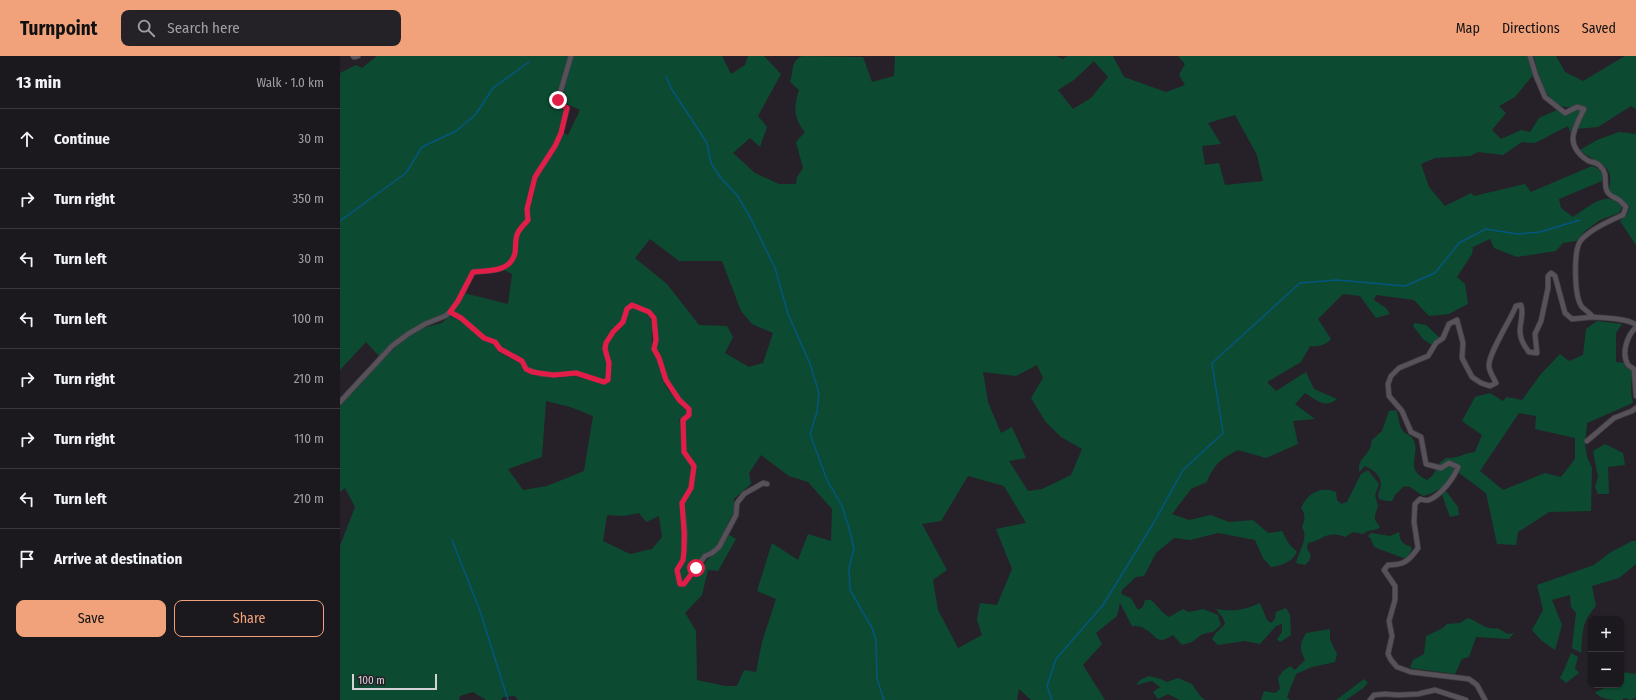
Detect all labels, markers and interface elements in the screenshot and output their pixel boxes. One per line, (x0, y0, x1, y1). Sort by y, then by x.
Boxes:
search box (121, 10, 401, 46)
text: Turnpoint (20, 17, 97, 40)
icon: search (135, 17, 157, 39)
text: Search here (167, 19, 240, 37)
text: Map (1456, 20, 1480, 37)
text: Directions (1502, 20, 1560, 37)
text: Saved (1582, 20, 1616, 37)
text: 13 min (16, 72, 61, 93)
text: Walk · 1.0 km (257, 75, 324, 90)
route end (549, 91, 567, 109)
icon: ahead (16, 128, 38, 150)
text: Continue (54, 130, 110, 148)
text: 30 m (298, 131, 324, 146)
icon: right (16, 188, 38, 210)
text: Turn right (54, 190, 115, 208)
text: 350 m (292, 191, 324, 206)
icon: left (16, 248, 38, 270)
text: Turn left (54, 250, 107, 268)
text: 30 m (298, 251, 324, 266)
icon: left (16, 308, 38, 330)
text: Turn left (54, 310, 107, 328)
text: 100 m (292, 311, 324, 326)
icon: right (16, 368, 38, 390)
text: Turn right (54, 370, 115, 388)
text: 210 m (294, 371, 324, 386)
icon: right (16, 428, 38, 450)
text: Turn right (54, 430, 115, 448)
text: 110 m (294, 431, 324, 446)
icon: left (16, 488, 38, 510)
text: Turn left (54, 490, 107, 508)
text: 210 m (294, 491, 324, 506)
icon: arrive (16, 548, 38, 570)
text: Arrive at destination (54, 550, 182, 568)
route start (687, 559, 705, 577)
button: Save (16, 600, 166, 637)
button: Share (174, 600, 324, 637)
map controls (1588, 616, 1624, 688)
button: + (1588, 616, 1624, 652)
button: − (1588, 652, 1624, 688)
scale bar (352, 672, 437, 691)
text: 100 m (358, 674, 385, 687)

